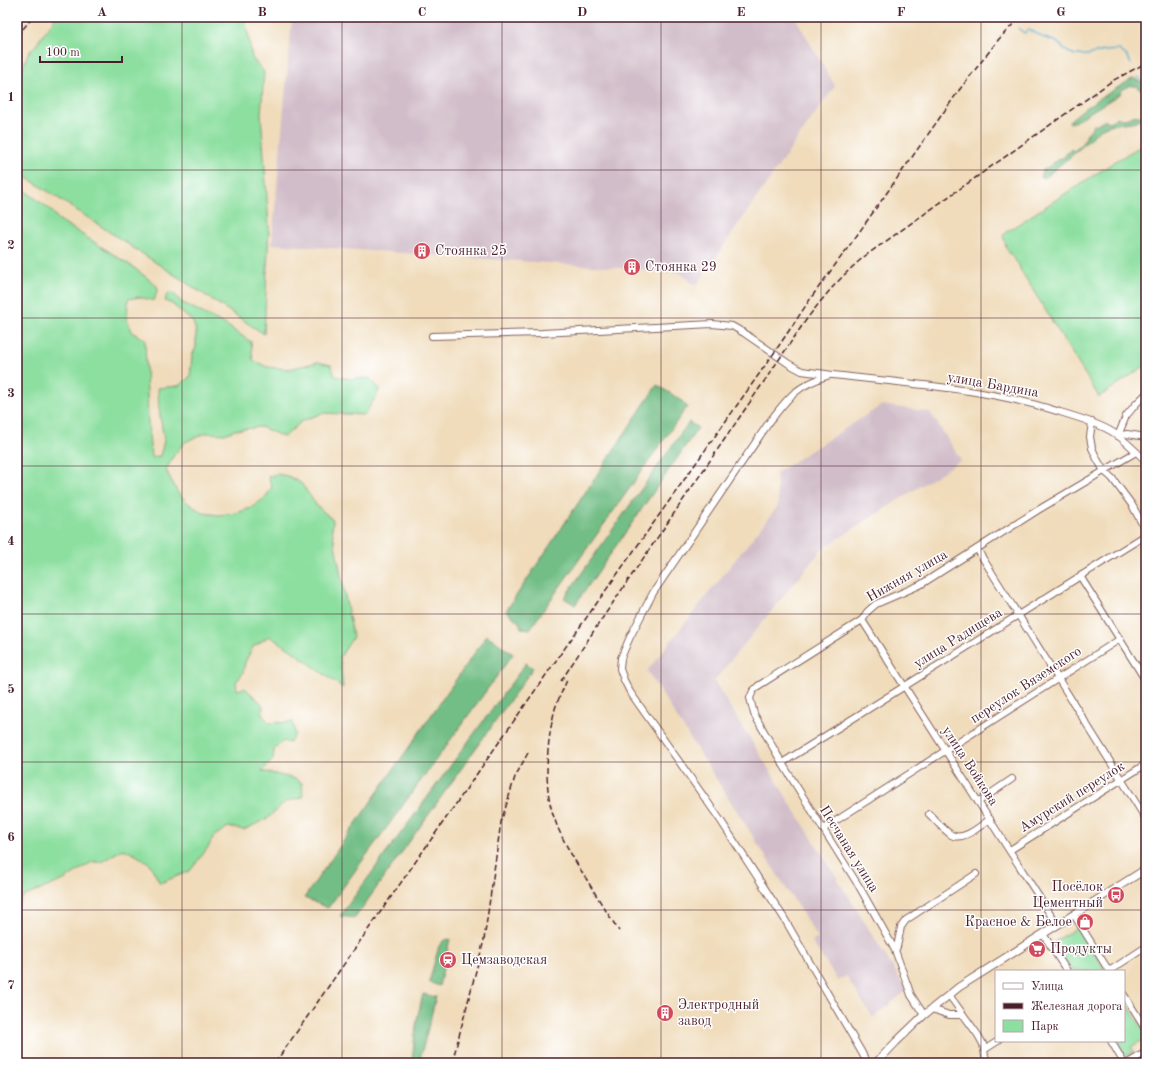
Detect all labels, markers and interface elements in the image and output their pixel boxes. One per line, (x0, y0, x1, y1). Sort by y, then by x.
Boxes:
text: A (97, 6, 107, 19)
text: B (257, 6, 267, 19)
text: C (418, 6, 426, 19)
text: D (577, 6, 587, 19)
text: E (737, 6, 746, 19)
text: F (897, 6, 906, 19)
text: G (1056, 6, 1066, 19)
scale bar (40, 38, 122, 64)
text: 100 m (46, 47, 80, 59)
text: 1 (7, 91, 15, 104)
text: 2 (7, 239, 15, 252)
building icon: Стоянка 25 (412, 241, 432, 261)
place label: Стоянка 25 (435, 244, 507, 258)
building icon: Стоянка 29 (622, 257, 642, 277)
place label: Стоянка 29 (645, 260, 717, 274)
street label: улица Бардина (946, 370, 1040, 400)
text: 3 (7, 387, 15, 400)
text: 4 (7, 535, 15, 548)
street label: Нижняя улица (864, 547, 950, 605)
street label: улица Радищева (911, 605, 1005, 671)
street label: переулок Вяземского (968, 644, 1084, 726)
text: 5 (7, 683, 15, 696)
street label: улица Войкова (939, 724, 1001, 808)
street label: Амурский переулок (1017, 759, 1127, 835)
street label: Песчаная улица (817, 803, 881, 895)
text: 6 (7, 831, 15, 844)
place label: Посёлок Цементный (1032, 880, 1103, 910)
bus stop icon: Посёлок Цементный (1106, 885, 1126, 905)
shop icon: Красное & Белое (1075, 912, 1095, 932)
place label: Красное & Белое (965, 915, 1072, 929)
supermarket icon: Продукты (1027, 939, 1047, 959)
place label: Продукты (1050, 942, 1112, 956)
station icon: Цемзаводская (438, 950, 458, 970)
place label: Цемзаводская (461, 953, 547, 967)
legend (995, 970, 1125, 1042)
text: 7 (7, 979, 15, 992)
text: Улица (1031, 981, 1064, 993)
place label: Электродный завод (678, 998, 759, 1028)
text: Железная дорога (1031, 1001, 1122, 1013)
building icon: Электродный завод (655, 1003, 675, 1023)
text: Парк (1031, 1021, 1059, 1033)

